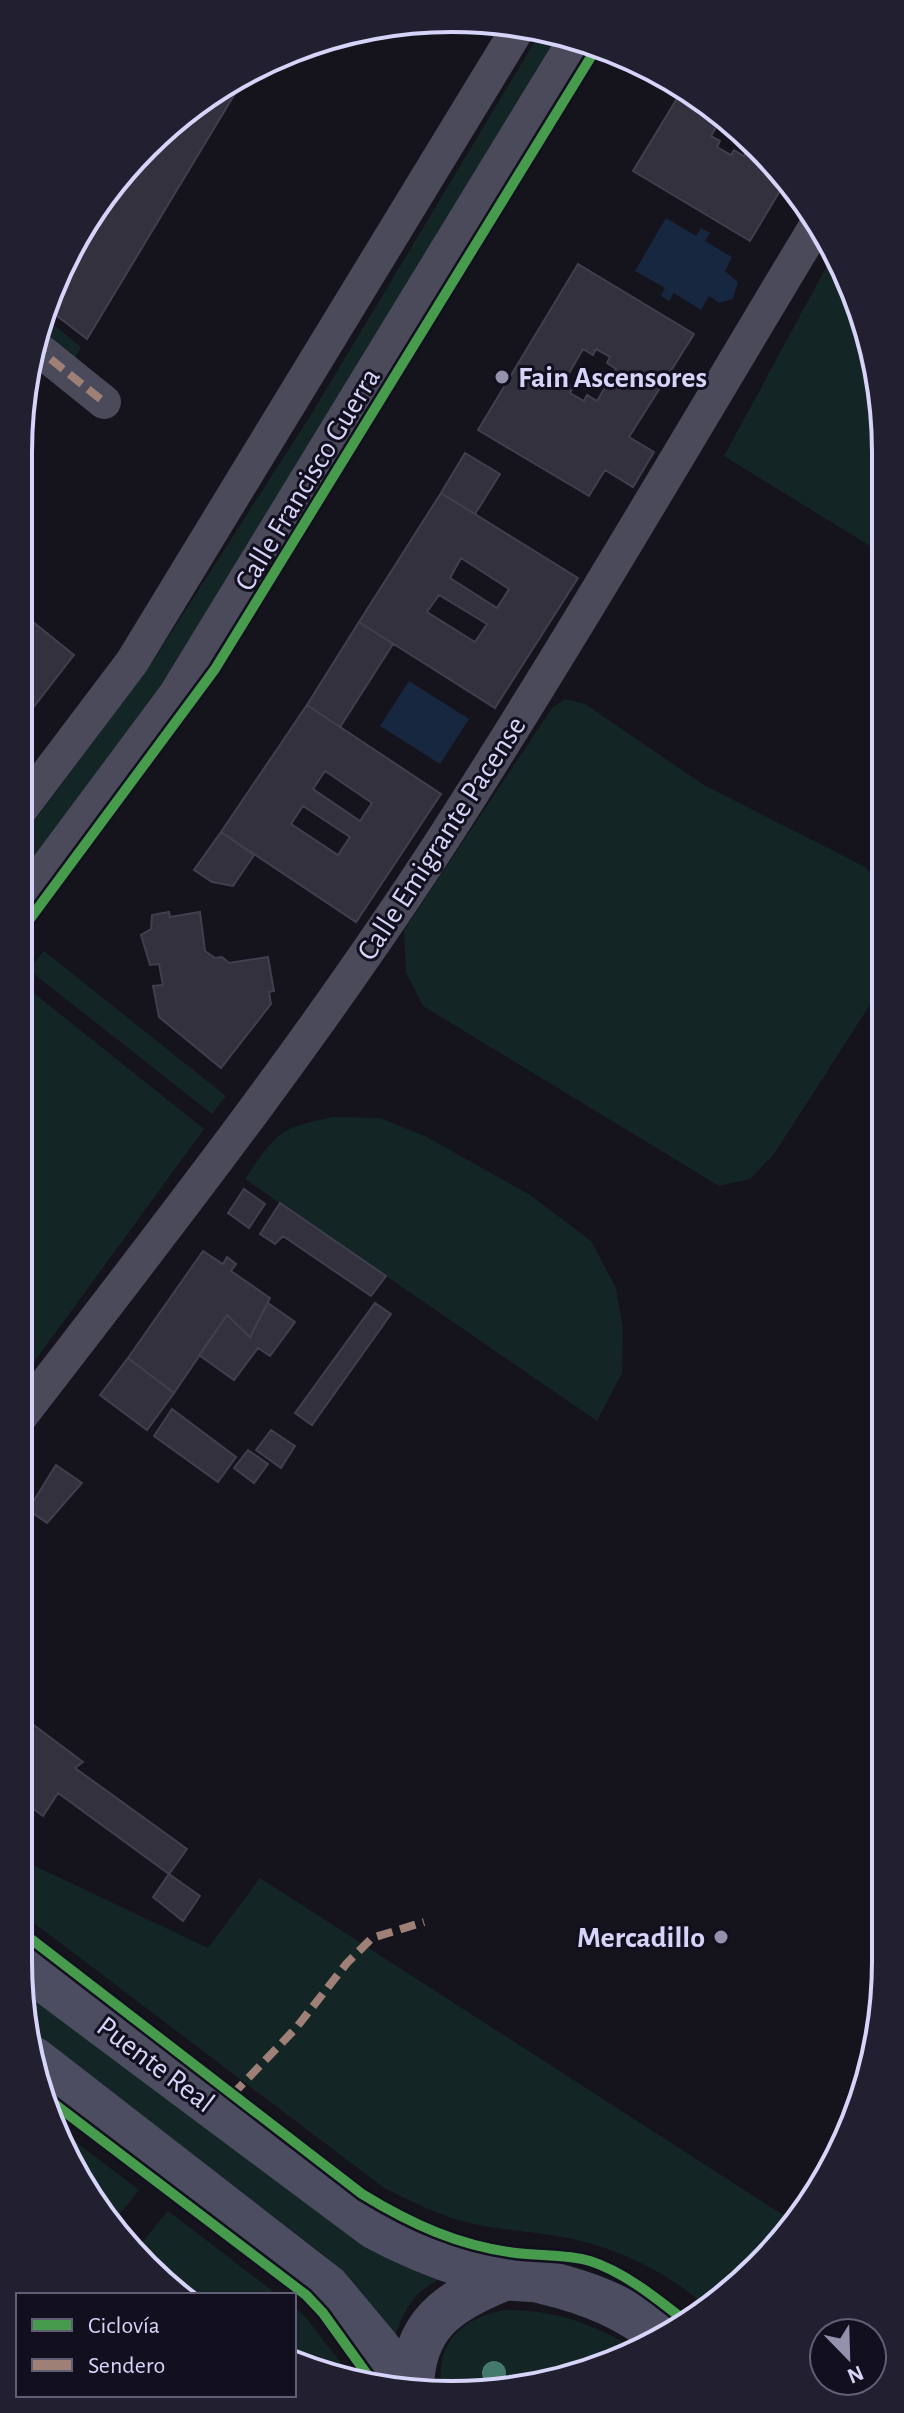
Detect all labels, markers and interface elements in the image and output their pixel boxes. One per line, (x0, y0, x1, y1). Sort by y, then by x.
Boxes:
street label: Calle Francisco Guerra (230, 363, 386, 596)
place label: Fain Ascensores (518, 363, 707, 393)
marker: Fain Ascensores (493, 368, 511, 386)
street label: Calle Emigrante Pacense (352, 711, 532, 966)
place label: Mercadillo (577, 1923, 705, 1953)
marker: Mercadillo (712, 1928, 730, 1946)
street label: Puente Real (91, 2011, 220, 2118)
legend (16, 2293, 296, 2397)
text: Ciclovía (88, 2314, 160, 2338)
north arrow (808, 2317, 888, 2397)
text: Sendero (88, 2354, 165, 2378)
text: N (844, 2361, 867, 2388)

